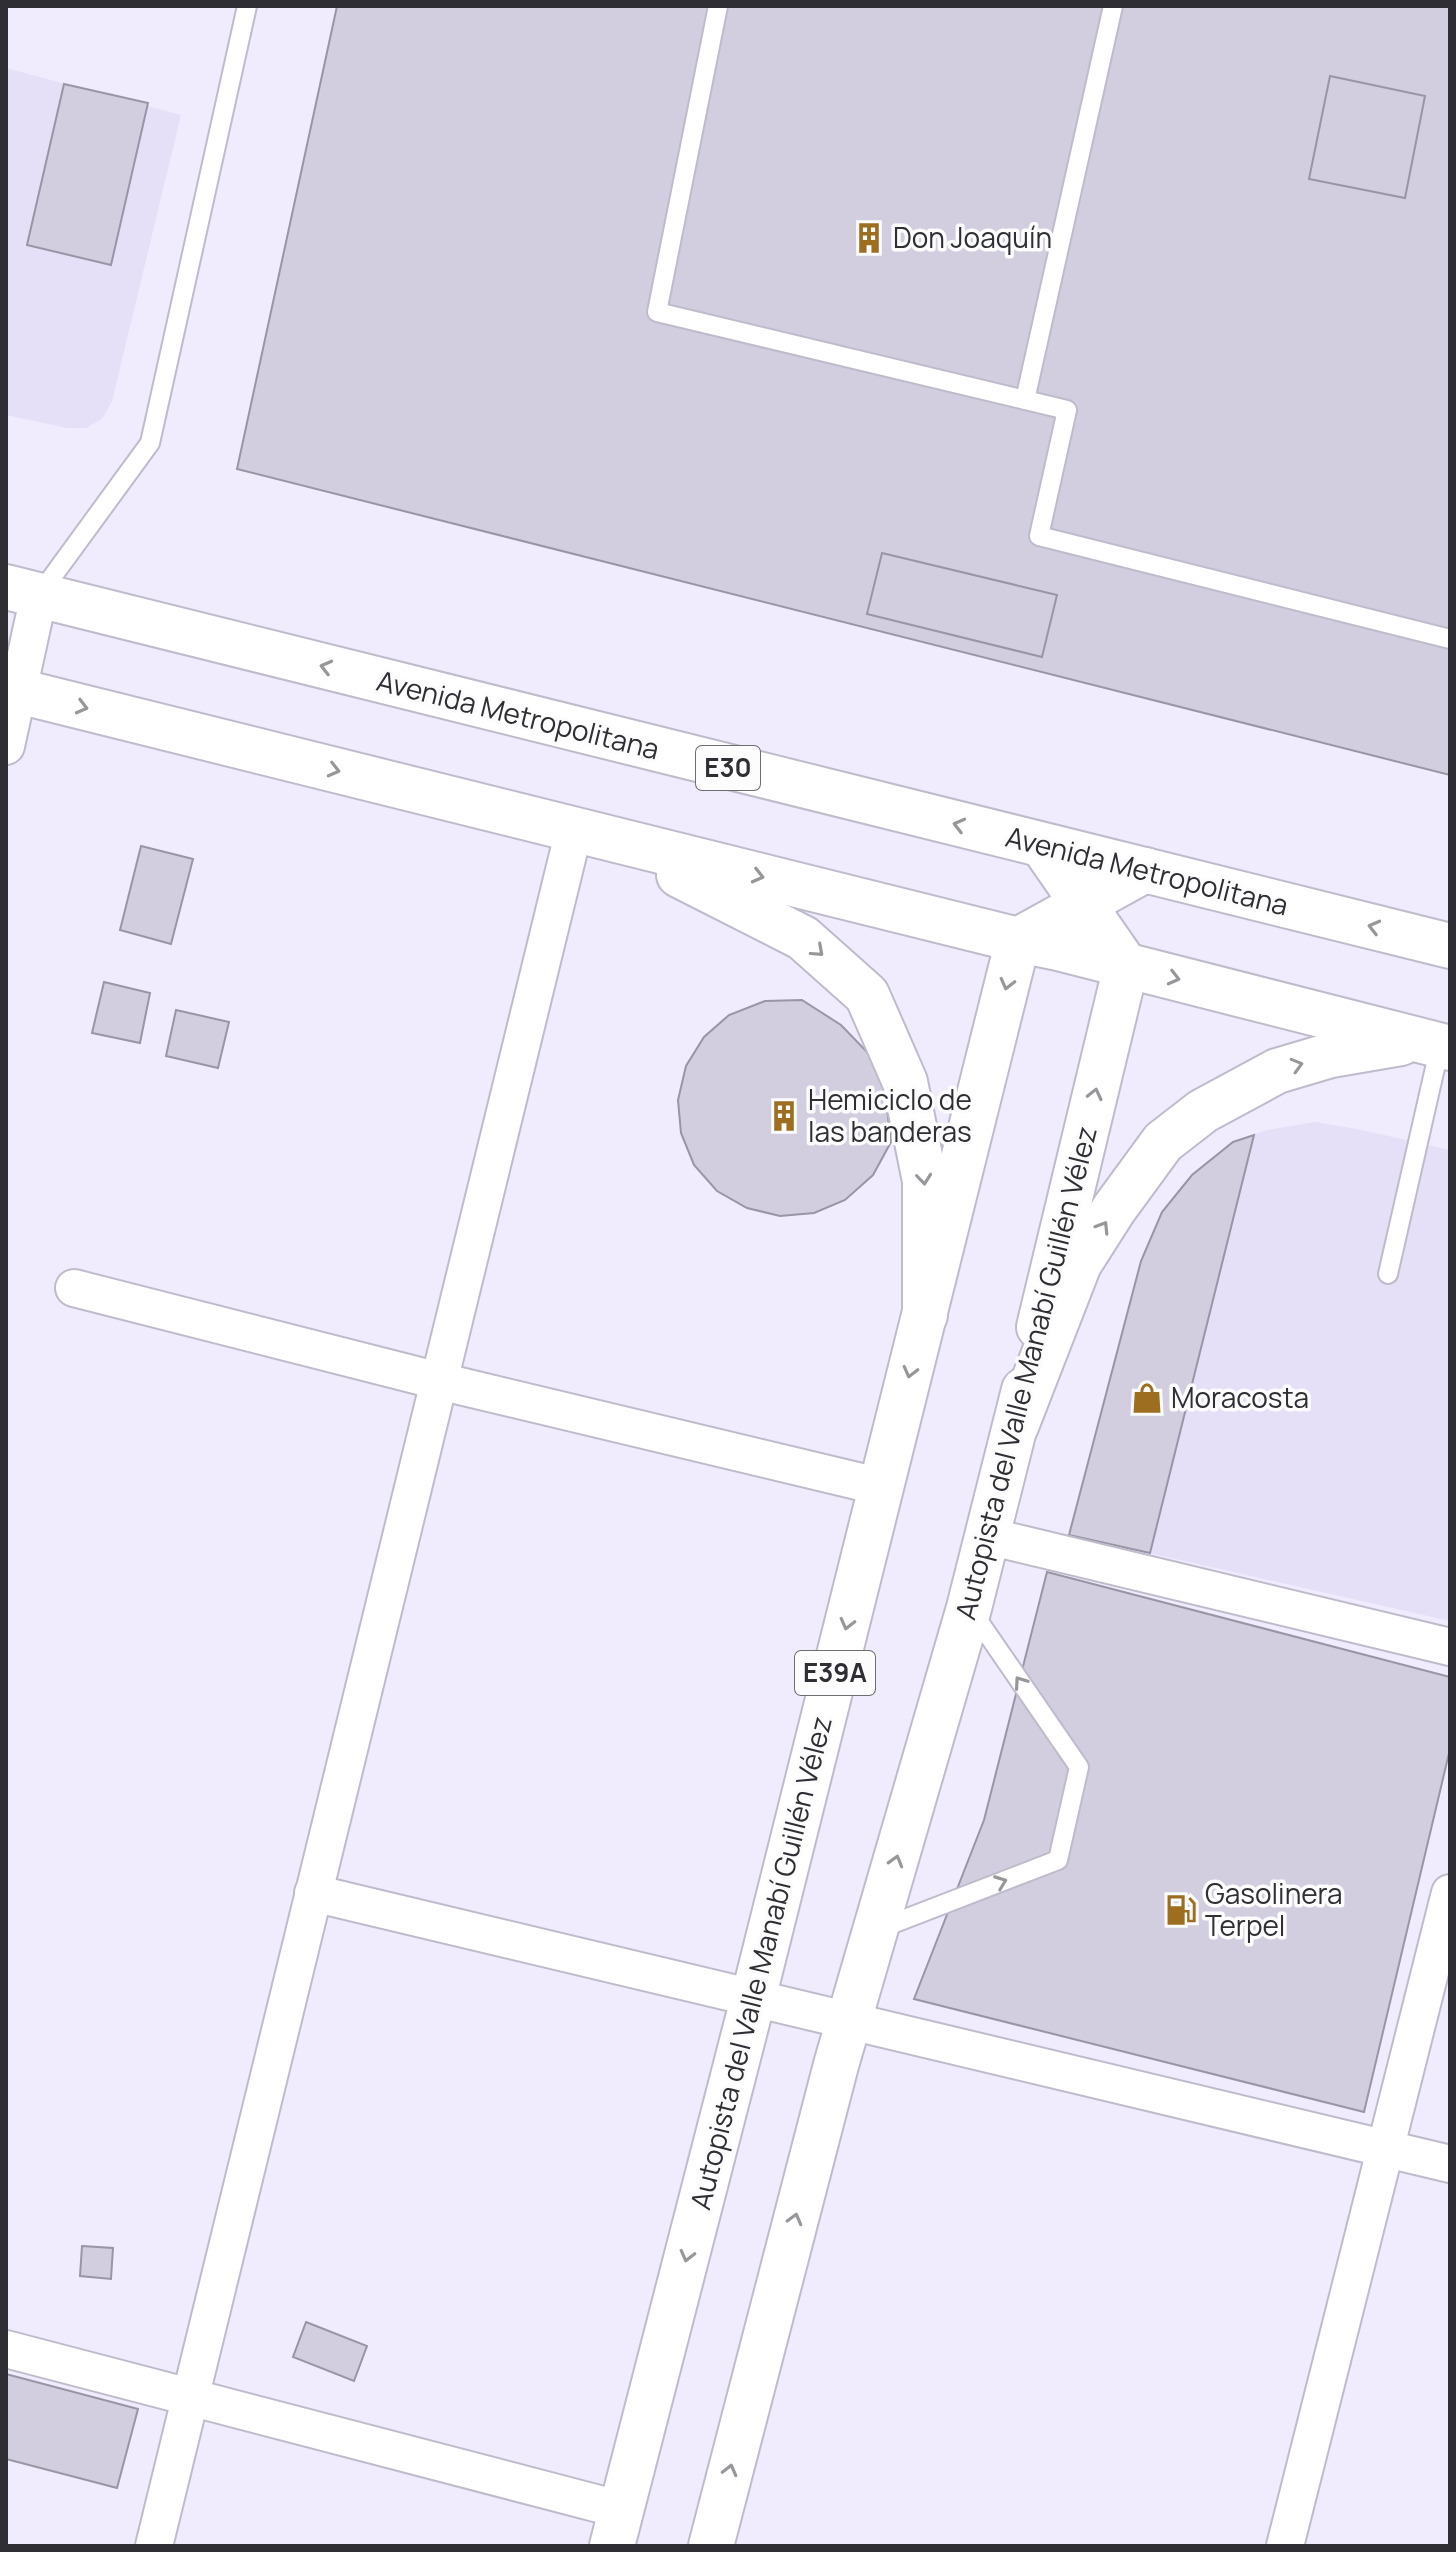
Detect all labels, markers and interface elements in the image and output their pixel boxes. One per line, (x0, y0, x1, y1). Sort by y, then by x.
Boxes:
place label: Don Joaquín (893, 218, 1052, 256)
building icon: Don Joaquín (852, 221, 886, 255)
one-way arrow (320, 659, 333, 676)
street label: Avenida Metropolitana (373, 661, 663, 768)
one-way arrow (74, 697, 88, 714)
road number: E30 (696, 746, 760, 790)
one-way arrow (326, 760, 340, 777)
street label: Avenida Metropolitana (1002, 817, 1292, 924)
one-way arrow (952, 818, 966, 835)
one-way arrow (751, 866, 764, 883)
one-way arrow (1368, 919, 1382, 936)
one-way arrow (809, 941, 824, 956)
one-way arrow (1166, 969, 1180, 986)
one-way arrow (1000, 977, 1017, 990)
one-way arrow (1290, 1058, 1303, 1074)
place label: Hemiciclo de las banderas (808, 1080, 972, 1150)
one-way arrow (1086, 1088, 1103, 1102)
building icon: Hemiciclo de las banderas (767, 1099, 801, 1133)
street label: Autopista del Valle Manabí Guillén Vélez (945, 1122, 1105, 1623)
one-way arrow (915, 1173, 932, 1186)
one-way arrow (1093, 1221, 1108, 1236)
one-way arrow (903, 1365, 920, 1379)
place label: Moracosta (1171, 1378, 1309, 1416)
shop icon: Moracosta (1130, 1381, 1164, 1415)
one-way arrow (840, 1617, 857, 1631)
road number: E39A (795, 1651, 875, 1695)
one-way arrow (1015, 1676, 1030, 1690)
street label: Autopista del Valle Manabí Guillén Vélez (680, 1712, 840, 2213)
one-way arrow (887, 1854, 903, 1868)
place label: Gasolinera Terpel (1205, 1874, 1343, 1944)
one-way arrow (993, 1875, 1007, 1892)
fuel station icon: Gasolinera Terpel (1164, 1893, 1198, 1927)
one-way arrow (785, 2212, 802, 2226)
one-way arrow (679, 2249, 696, 2263)
one-way arrow (721, 2464, 738, 2478)

